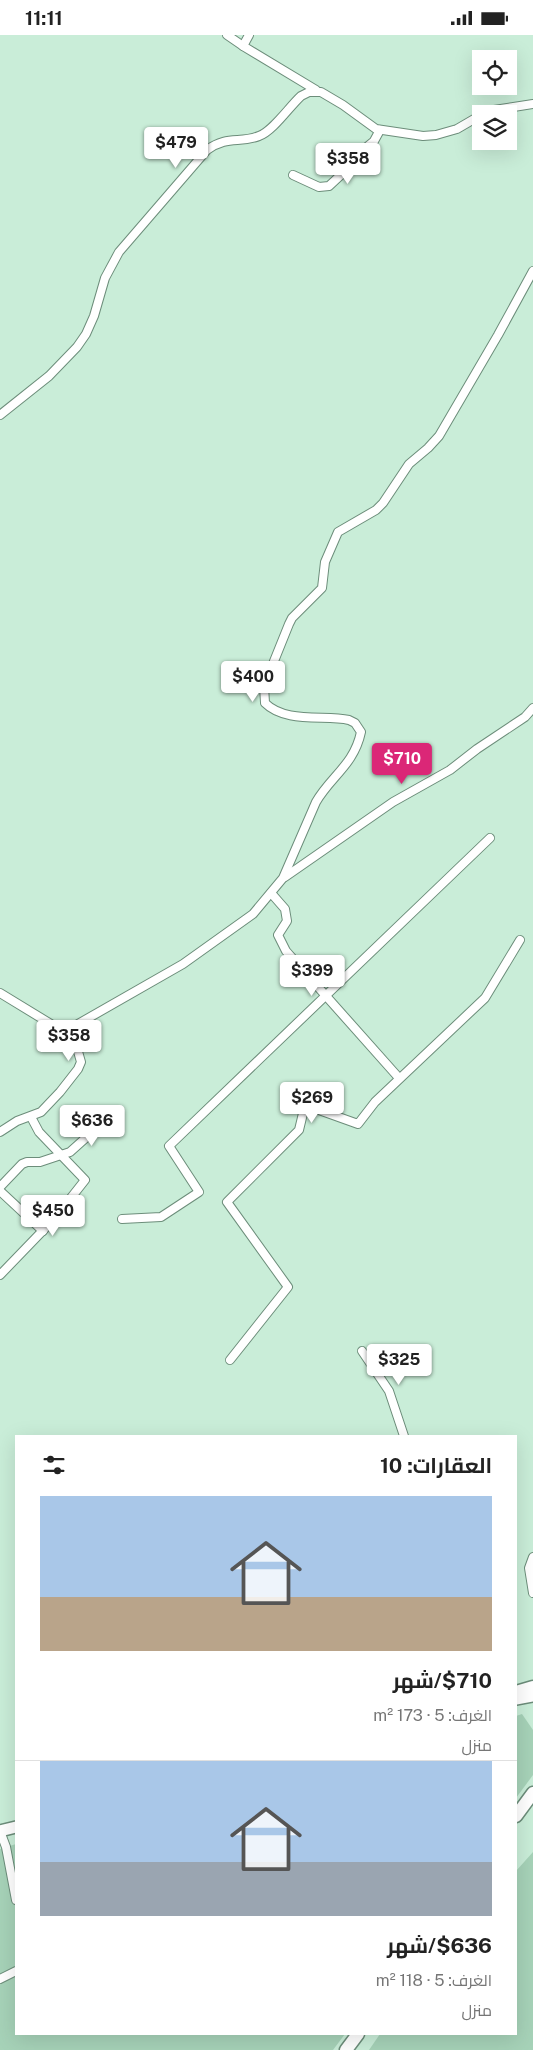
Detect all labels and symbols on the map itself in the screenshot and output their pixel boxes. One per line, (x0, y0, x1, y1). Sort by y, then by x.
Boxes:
pin: $479 (146, 127, 206, 169)
pin: $358 (318, 143, 378, 185)
pin: $400 (223, 661, 283, 703)
pin: $710 (372, 743, 432, 785)
pin: $399 (282, 955, 342, 997)
pin: $358 (39, 1019, 99, 1062)
pin: $269 (282, 1081, 342, 1124)
pin: $636 (62, 1105, 122, 1147)
pin: $450 (23, 1195, 83, 1237)
pin: $325 (369, 1343, 429, 1386)

